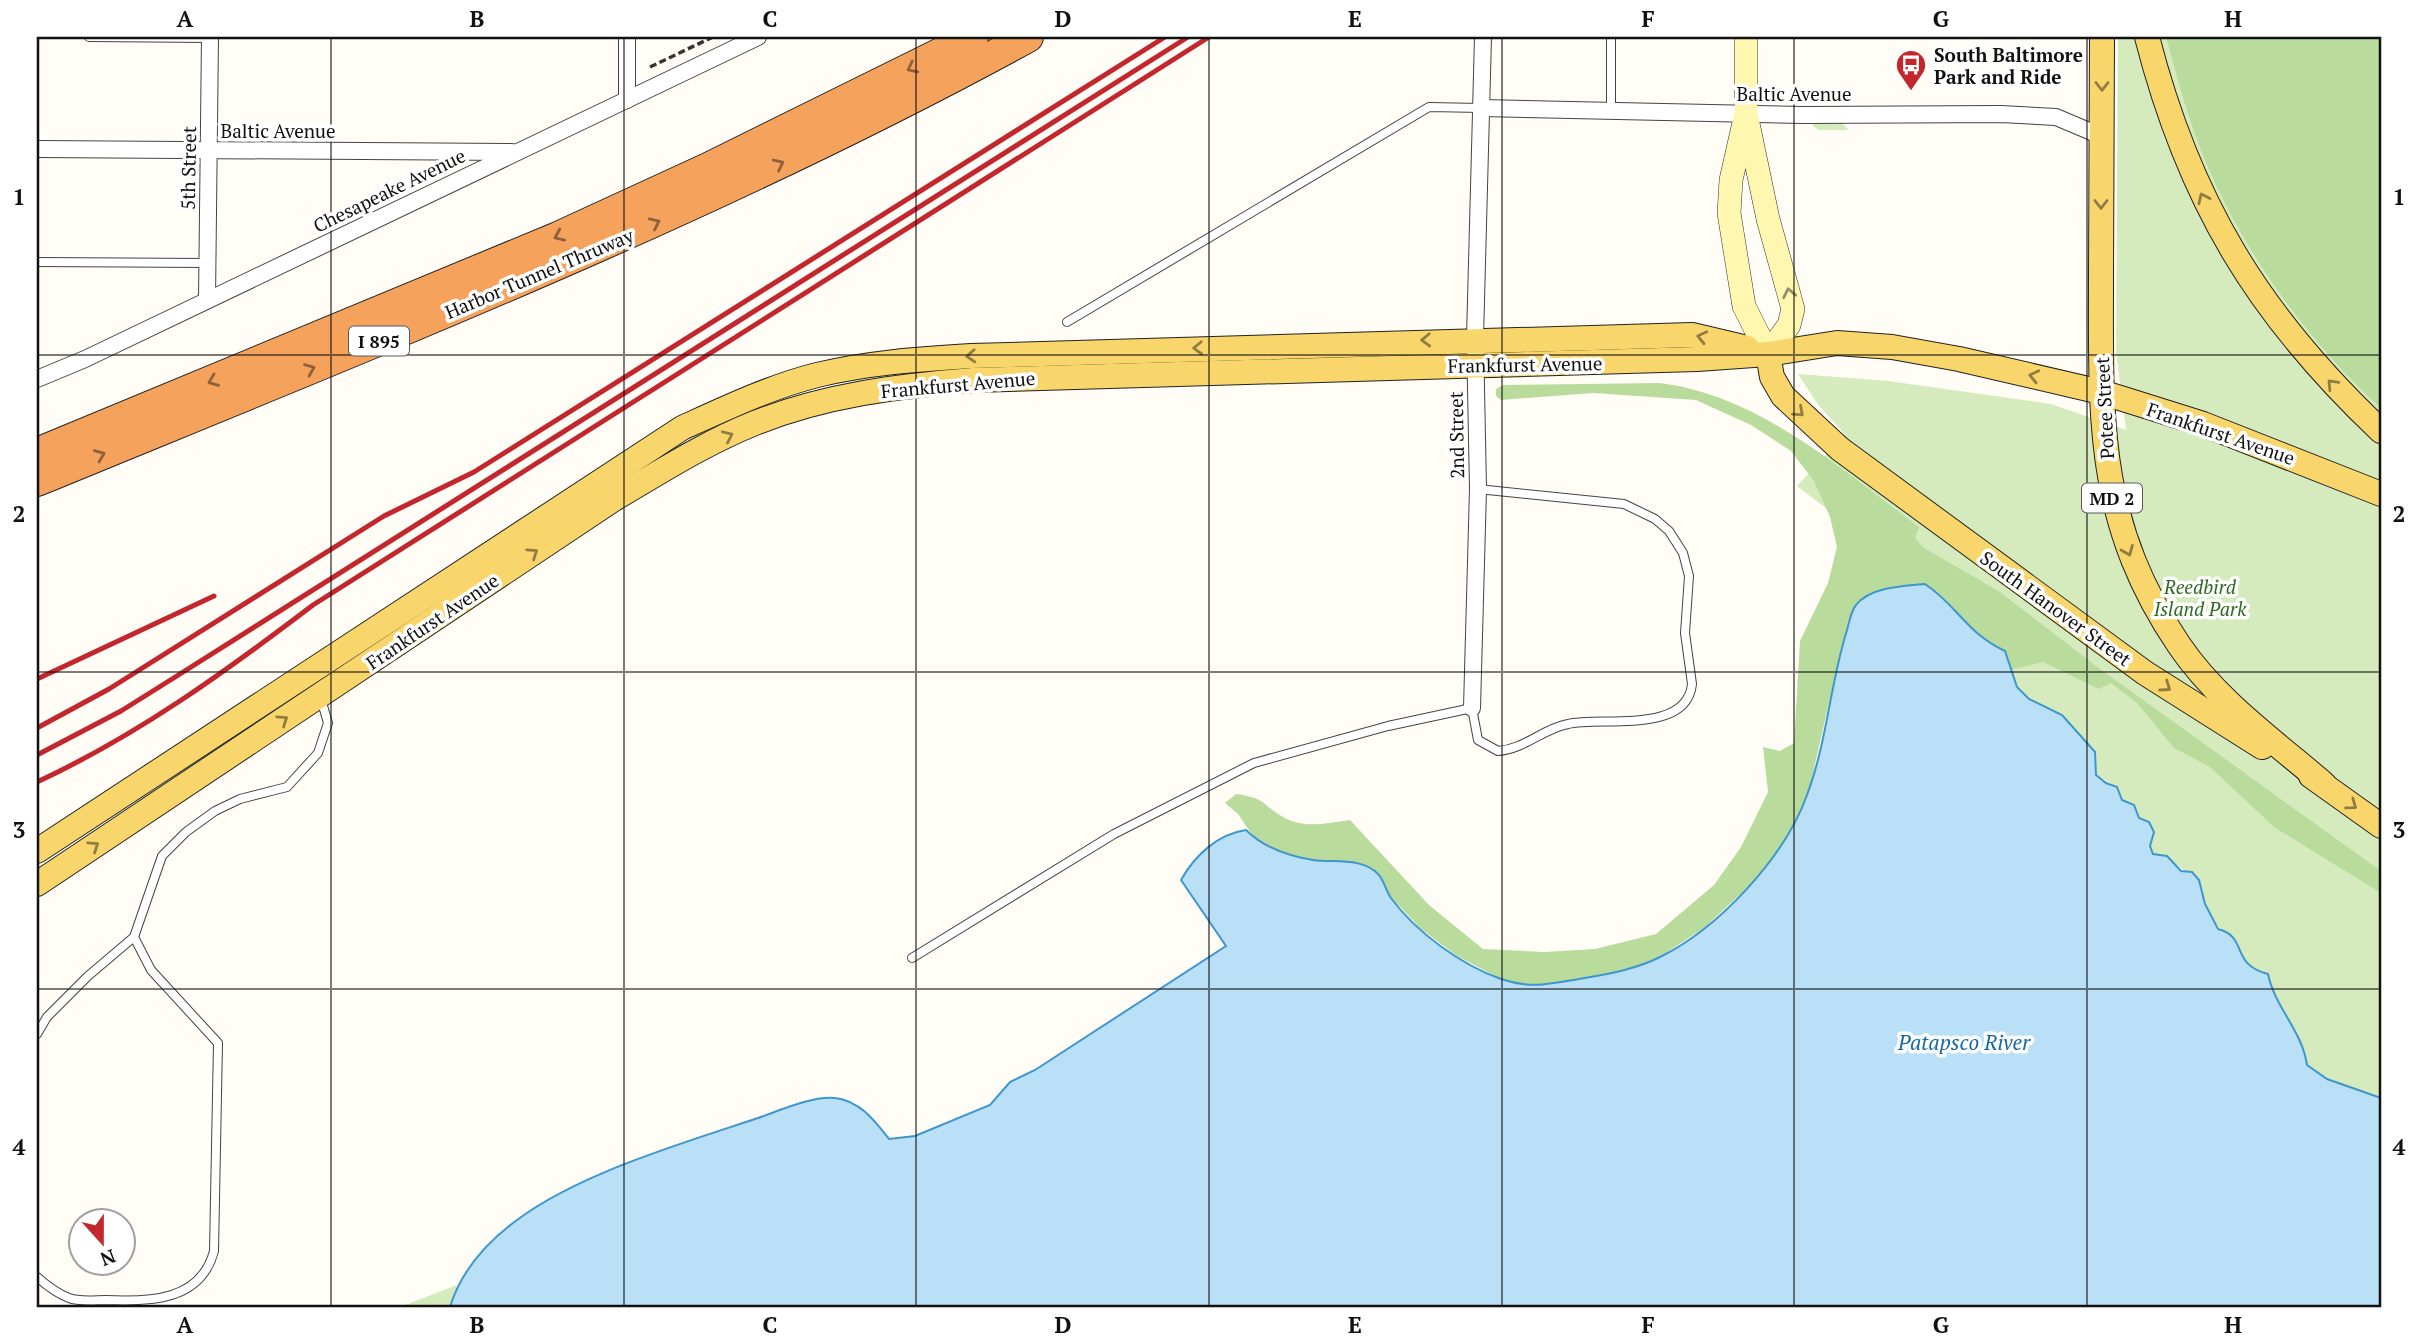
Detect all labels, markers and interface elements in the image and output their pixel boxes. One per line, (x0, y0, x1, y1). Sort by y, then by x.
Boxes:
text: A (177, 3, 194, 34)
text: B (470, 3, 485, 34)
text: C (763, 3, 778, 34)
text: D (1055, 3, 1072, 34)
text: E (1348, 3, 1362, 34)
text: F (1641, 3, 1655, 34)
text: G (1933, 3, 1950, 34)
text: H (2224, 3, 2242, 34)
place label: South Baltimore Park and Ride (1934, 42, 2083, 89)
bus stop icon: South Baltimore Park and Ride (1894, 48, 1928, 92)
one-way arrow (907, 59, 919, 73)
street label: Baltic Avenue (1736, 81, 1852, 106)
one-way arrow (2094, 81, 2110, 92)
street label: Baltic Avenue (220, 118, 336, 143)
street label: 5th Street (175, 126, 201, 210)
street label: Chesapeake Avenue (309, 142, 469, 238)
one-way arrow (772, 159, 784, 173)
text: 1 (13, 181, 26, 212)
text: 1 (2393, 181, 2406, 212)
one-way arrow (2197, 192, 2211, 205)
one-way arrow (2093, 199, 2109, 210)
one-way arrow (648, 217, 660, 231)
street label: Harbor Tunnel Thruway (441, 222, 637, 324)
one-way arrow (553, 228, 566, 242)
one-way arrow (1783, 287, 1798, 299)
road number: I 895 (349, 326, 409, 356)
one-way arrow (1696, 331, 1708, 346)
one-way arrow (1420, 333, 1431, 348)
one-way arrow (1193, 340, 1204, 355)
one-way arrow (965, 348, 976, 363)
street label: Frankfurst Avenue (1447, 350, 1603, 378)
street label: Potee Street (2089, 356, 2119, 460)
one-way arrow (303, 363, 316, 377)
street label: Frankfurst Avenue (880, 365, 1036, 403)
one-way arrow (2028, 370, 2040, 385)
one-way arrow (208, 372, 220, 386)
one-way arrow (2328, 379, 2341, 392)
street label: 2nd Street (1443, 391, 1469, 479)
street label: Frankfurst Avenue (2144, 396, 2298, 470)
one-way arrow (1791, 403, 1804, 416)
one-way arrow (721, 430, 733, 444)
one-way arrow (93, 450, 105, 464)
road number: MD 2 (2082, 484, 2142, 512)
text: 2 (13, 498, 26, 529)
text: 2 (2393, 498, 2406, 529)
one-way arrow (2119, 544, 2133, 556)
street label: South Hanover Street (1976, 545, 2136, 671)
one-way arrow (526, 548, 539, 561)
street label: Frankfurst Avenue (361, 567, 503, 675)
park label: Reedbird Island Park (2153, 574, 2247, 621)
one-way arrow (2158, 679, 2171, 691)
one-way arrow (275, 716, 288, 728)
one-way arrow (2345, 797, 2357, 809)
text: 3 (13, 814, 26, 845)
text: 3 (2393, 814, 2406, 845)
one-way arrow (86, 841, 99, 854)
water label: Patapsco River (1897, 1028, 2031, 1056)
text: 4 (13, 1131, 26, 1162)
text: 4 (2393, 1131, 2406, 1162)
north arrow (66, 1208, 136, 1278)
text: N (97, 1244, 119, 1273)
text: A (177, 1309, 194, 1340)
text: B (470, 1309, 485, 1340)
text: C (763, 1309, 778, 1340)
text: D (1055, 1309, 1072, 1340)
text: E (1348, 1309, 1362, 1340)
text: F (1641, 1309, 1655, 1340)
text: G (1933, 1309, 1950, 1340)
text: H (2224, 1309, 2242, 1340)

